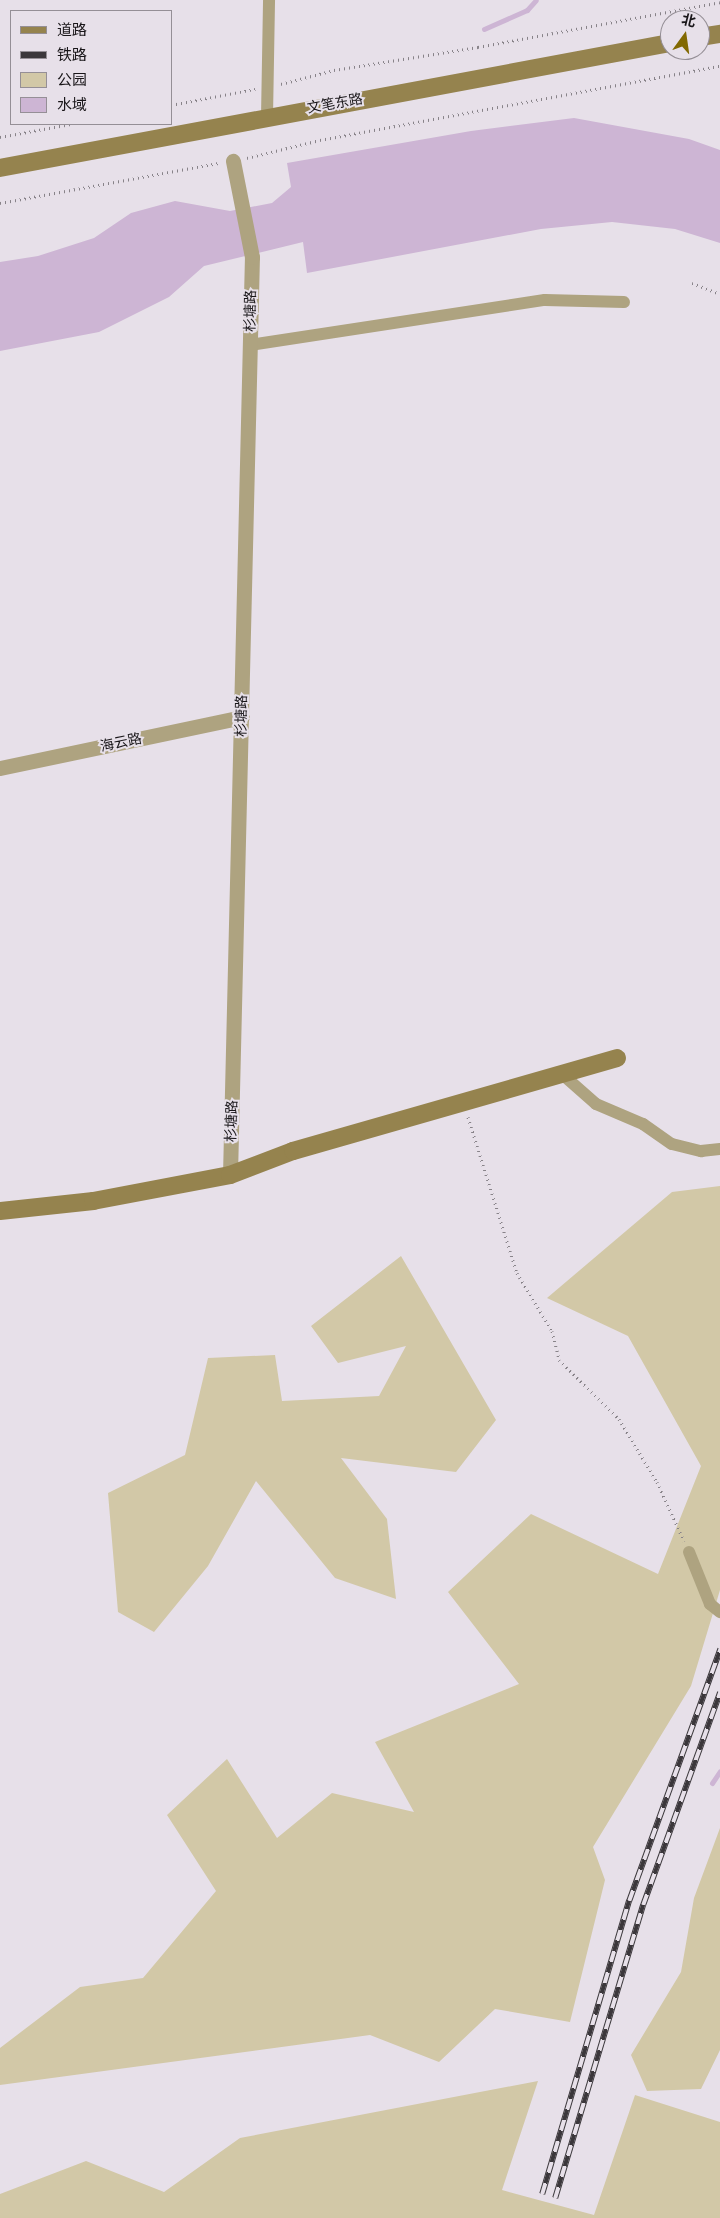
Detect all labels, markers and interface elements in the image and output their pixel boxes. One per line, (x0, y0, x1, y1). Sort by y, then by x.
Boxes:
legend (10, 10, 172, 125)
north arrow (660, 10, 710, 60)
text: 北 (679, 10, 698, 33)
text: 道路 (57, 20, 87, 41)
text: 铁路 (57, 45, 87, 66)
text: 公园 (57, 70, 87, 91)
street label: 文笔东路 (306, 91, 364, 117)
text: 水域 (57, 95, 87, 116)
street label: 杉塘路 (242, 290, 260, 332)
street label: 杉塘路 (233, 695, 251, 737)
street label: 海云路 (99, 730, 143, 756)
street label: 杉塘路 (223, 1100, 241, 1142)

